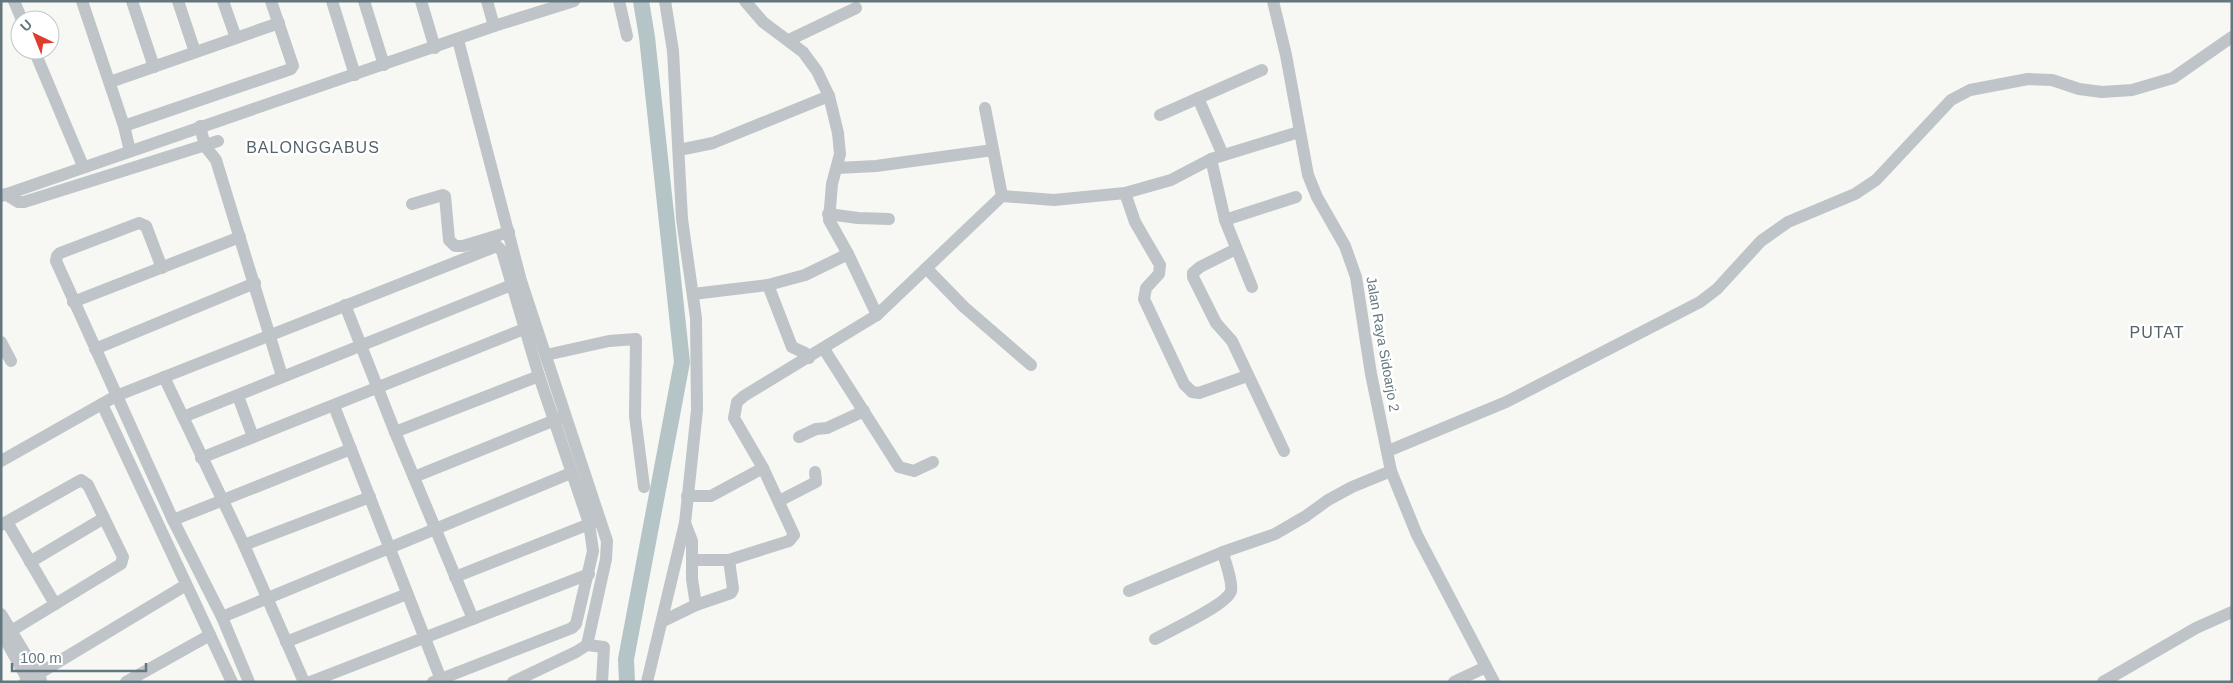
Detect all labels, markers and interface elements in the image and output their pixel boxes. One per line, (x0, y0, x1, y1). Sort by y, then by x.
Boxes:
north arrow (10, 10, 60, 60)
text: U (17, 16, 35, 35)
district label: BALONGGABUS (246, 139, 380, 156)
street label: Jalan Raya Sidoarjo 2 (1363, 275, 1403, 413)
district label: PUTAT (2129, 324, 2185, 341)
scale bar (12, 640, 146, 672)
text: 100 m (20, 649, 62, 666)

